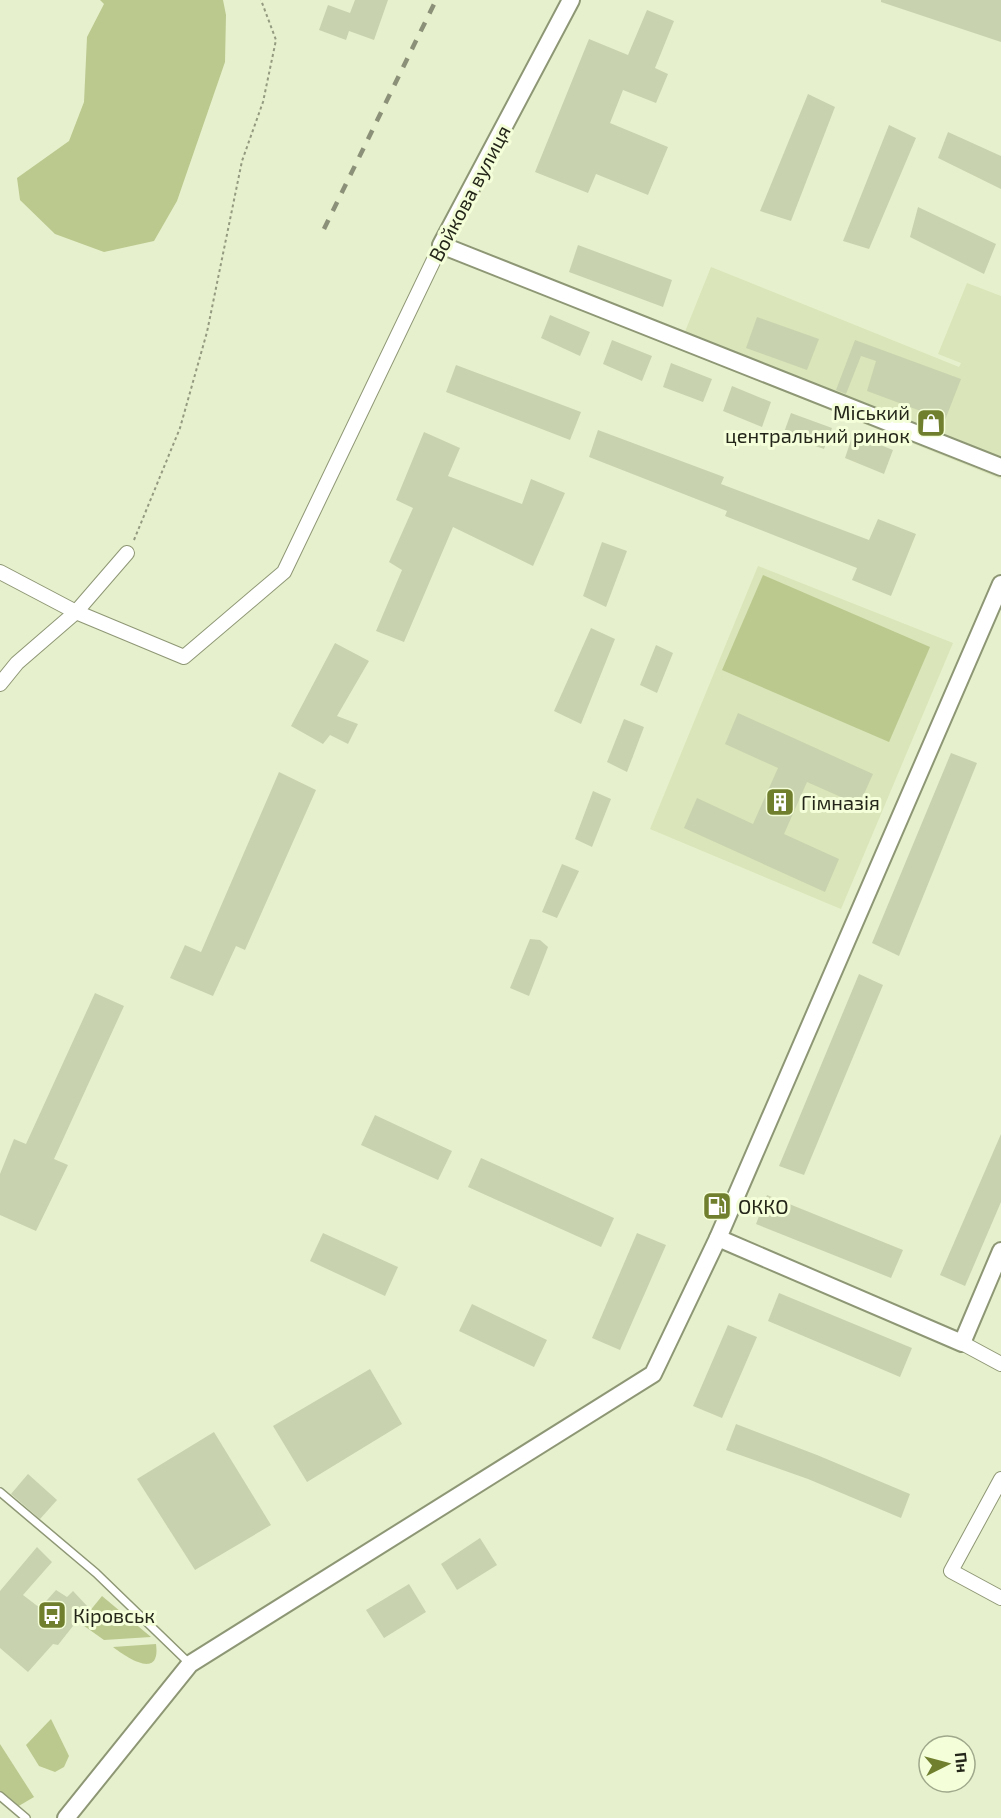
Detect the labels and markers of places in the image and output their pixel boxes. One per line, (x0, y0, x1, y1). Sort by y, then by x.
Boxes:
place label: Міський центральний ринок (725, 400, 910, 447)
shop icon: Міський центральний ринок (915, 407, 947, 439)
building icon: Гімназія (764, 786, 796, 818)
place label: Гімназія (801, 790, 880, 814)
fuel station icon: ОККО (701, 1190, 733, 1222)
place label: ОККО (738, 1194, 789, 1218)
bus stop icon: Кіровськ (36, 1599, 68, 1631)
place label: Кіровськ (73, 1603, 155, 1627)

